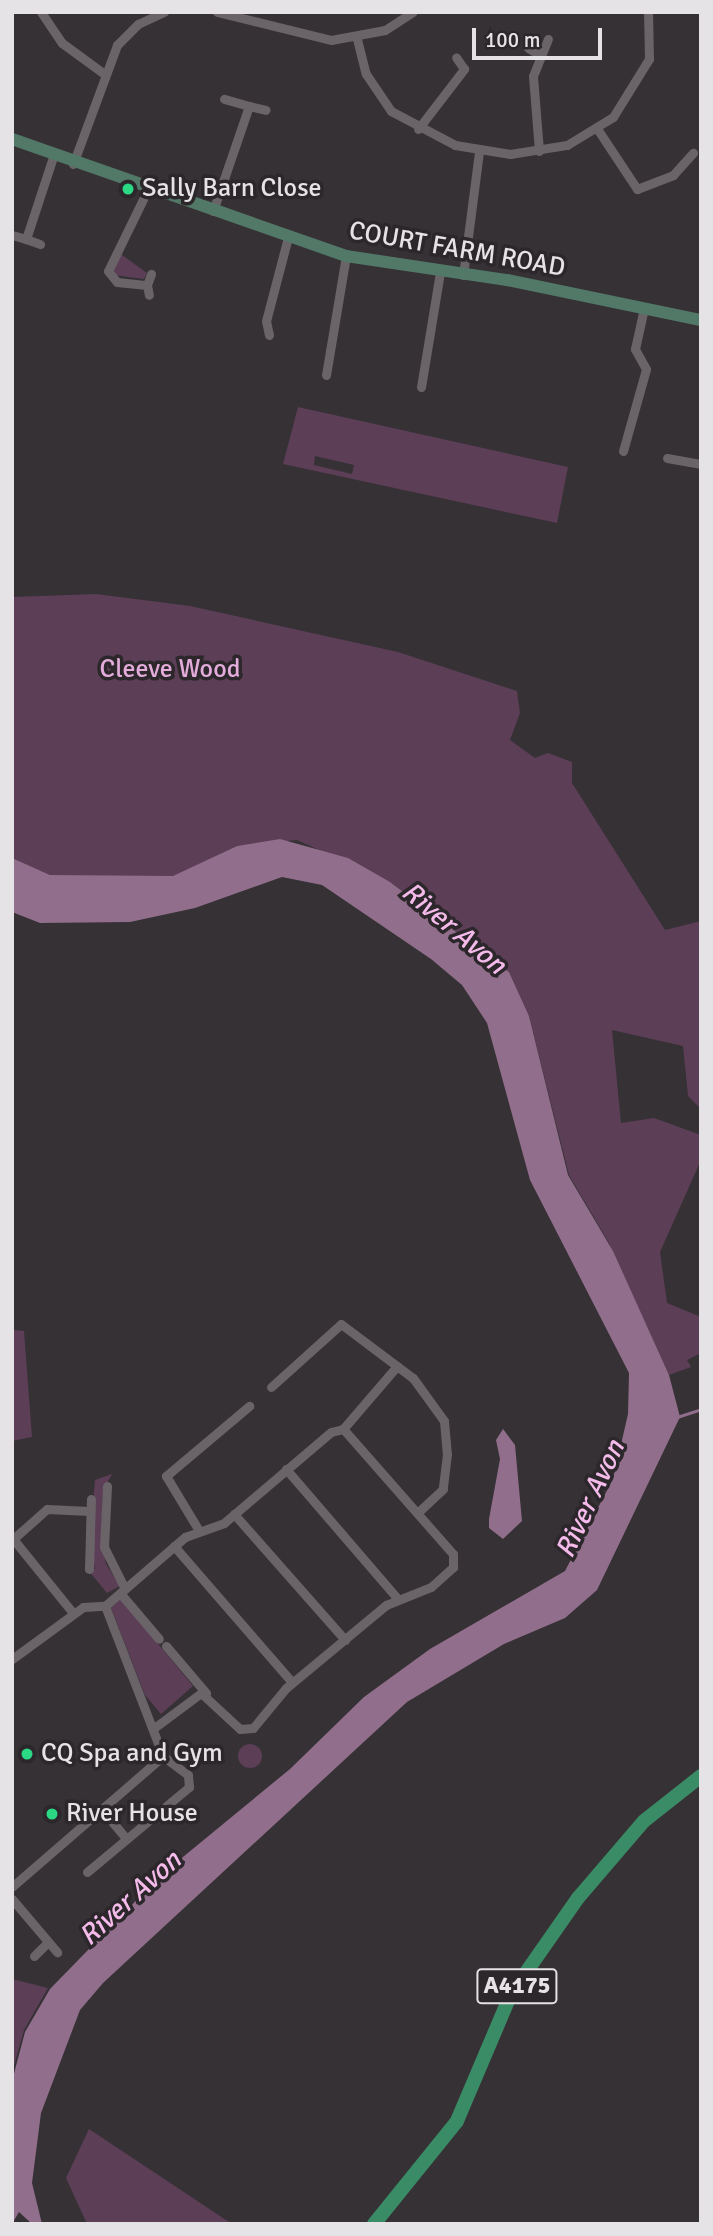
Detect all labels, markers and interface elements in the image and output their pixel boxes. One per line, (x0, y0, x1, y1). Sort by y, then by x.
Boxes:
scale bar (475, 14, 604, 58)
text: 100 m (485, 27, 540, 53)
place label: Sally Barn Close (142, 173, 322, 205)
marker: Sally Barn Close (120, 181, 136, 197)
street label: COURT FARM ROAD (347, 216, 567, 284)
park label: Cleeve Wood (100, 654, 240, 686)
water label: River Avon (395, 875, 513, 981)
water label: River Avon (548, 1435, 632, 1563)
place label: CQ Spa and Gym (41, 1738, 223, 1770)
marker: CQ Spa and Gym (19, 1746, 35, 1762)
place label: River House (66, 1798, 198, 1830)
marker: River House (44, 1806, 60, 1822)
water label: River Avon (72, 1843, 188, 1953)
road number: A4175 (475, 1966, 559, 2007)

